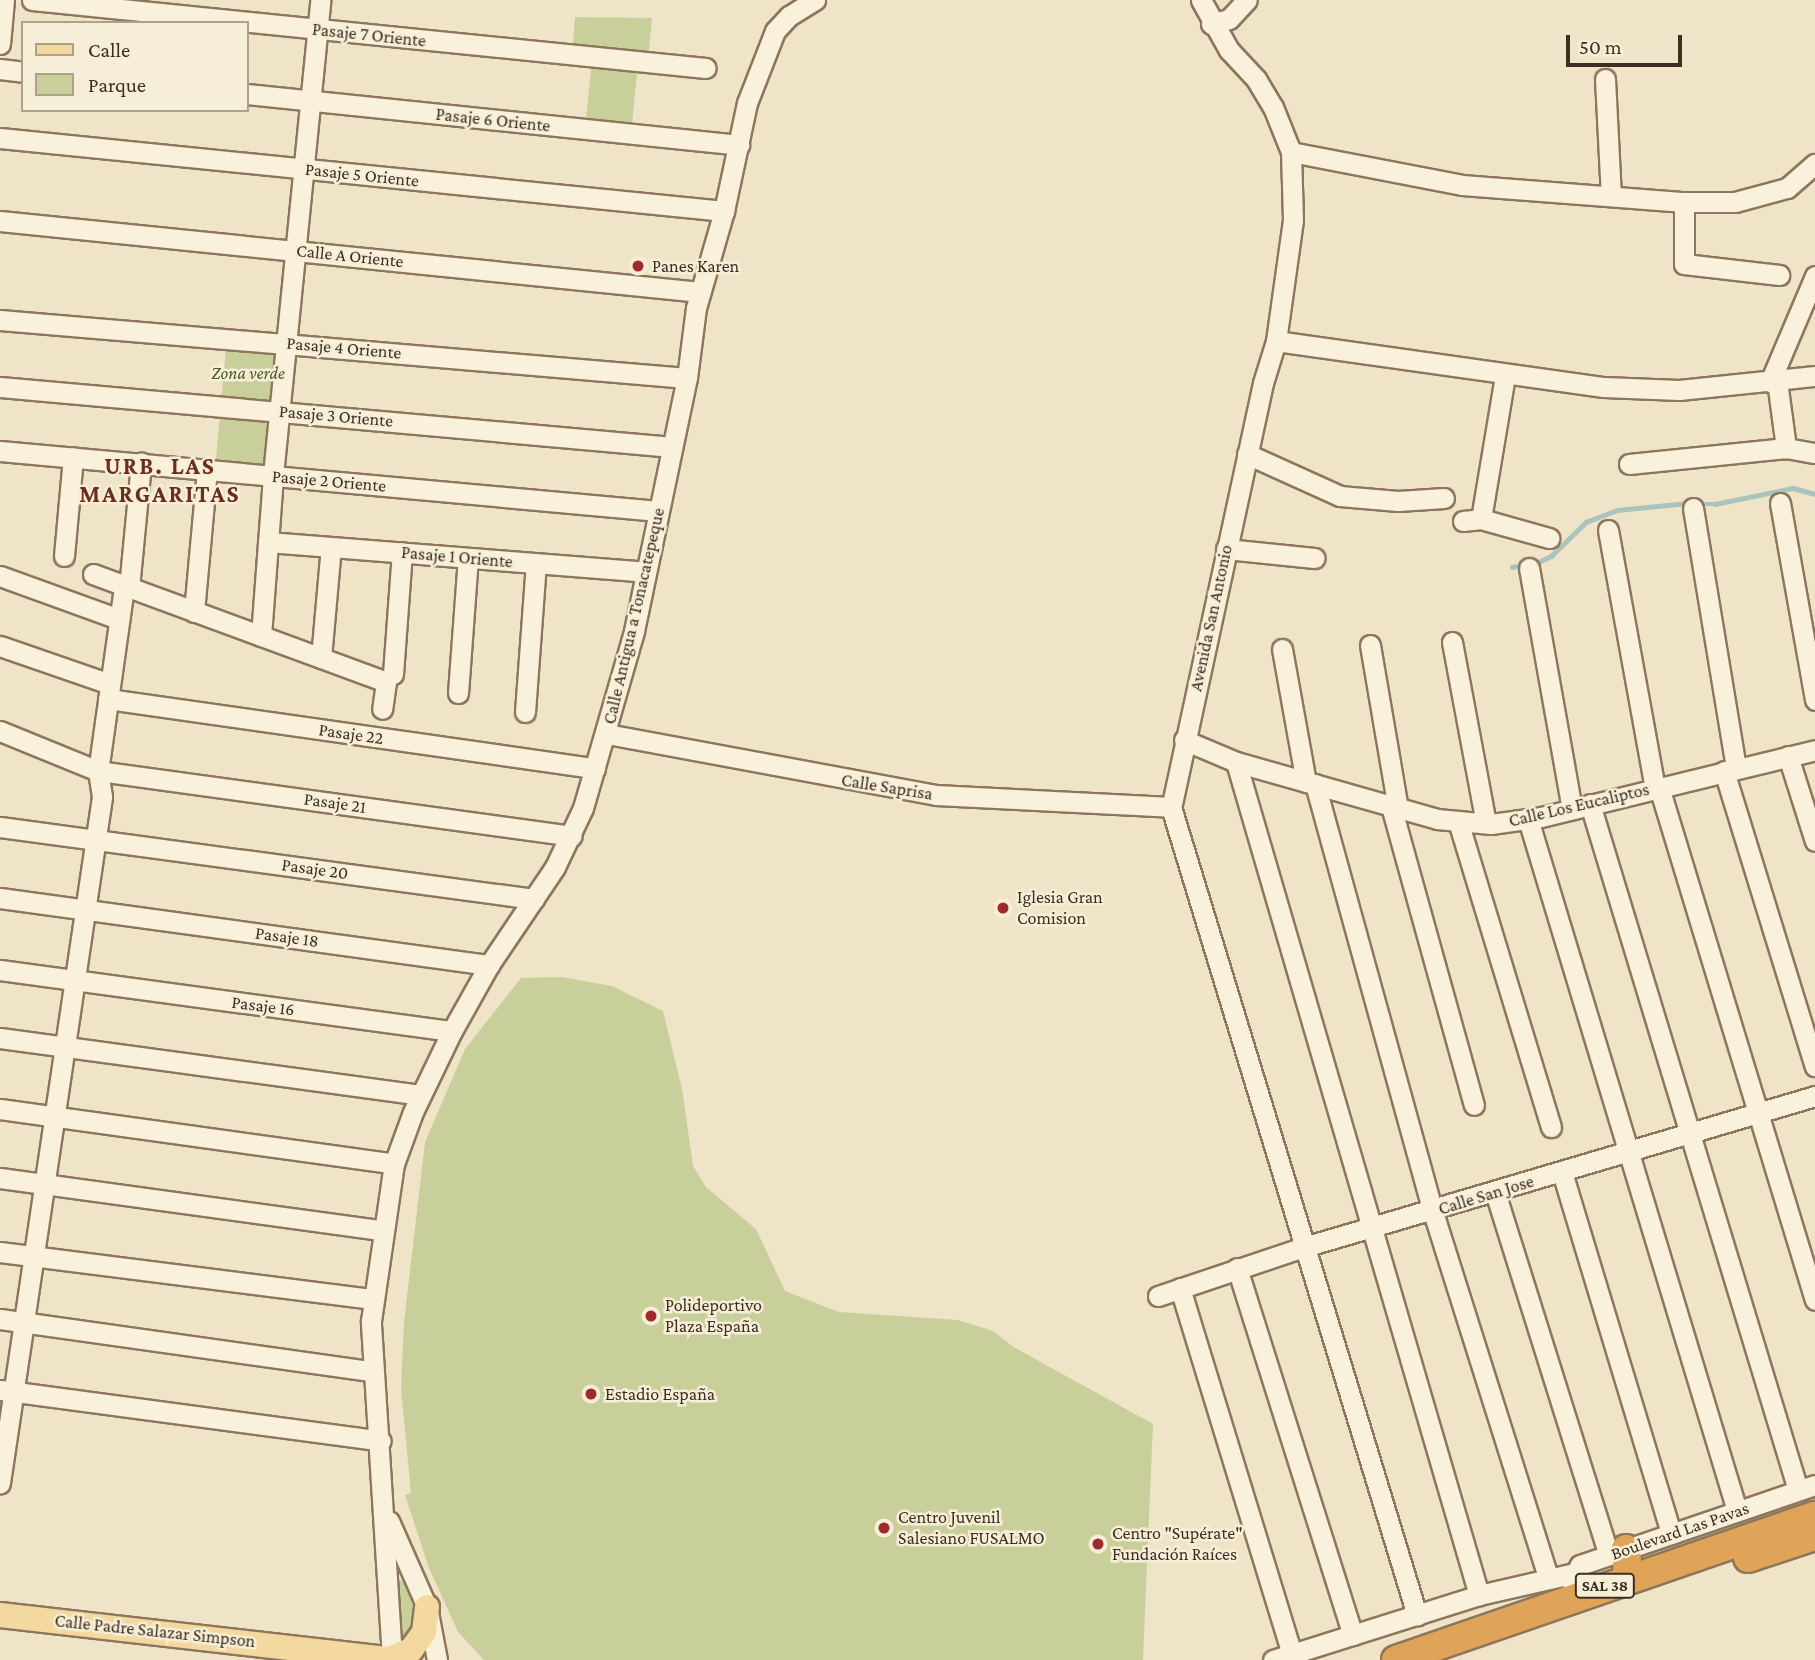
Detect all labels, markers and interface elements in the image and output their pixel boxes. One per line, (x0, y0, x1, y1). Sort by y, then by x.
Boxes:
street label: Pasaje 7 Oriente (311, 18, 427, 52)
legend (21, 21, 248, 112)
scale bar (1570, 21, 1686, 65)
text: 50 m (1579, 35, 1622, 59)
text: Calle (88, 38, 130, 62)
text: Parque (88, 73, 146, 97)
street label: Pasaje 6 Oriente (435, 103, 551, 137)
street label: Pasaje 5 Oriente (304, 158, 420, 192)
street label: Calle A Oriente (295, 240, 405, 272)
place label: Panes Karen (652, 255, 739, 277)
marker: Panes Karen (630, 258, 646, 274)
street label: Pasaje 4 Oriente (286, 332, 402, 364)
park label: Zona verde (211, 362, 285, 384)
street label: Pasaje 3 Oriente (278, 400, 394, 432)
district label: URB. LAS MARGARITAS (81, 452, 239, 508)
street label: Pasaje 2 Oriente (271, 465, 387, 497)
street label: Calle Antigua a Tonacatepeque (599, 506, 669, 726)
street label: Pasaje 1 Oriente (400, 541, 514, 573)
street label: Avenida San Antonio (1185, 543, 1237, 693)
street label: Pasaje 22 (317, 719, 385, 749)
street label: Calle Saprisa (840, 769, 934, 805)
street label: Calle Los Eucaliptos (1507, 778, 1651, 832)
street label: Pasaje 21 (302, 788, 368, 818)
street label: Pasaje 20 (280, 854, 350, 884)
place label: Iglesia Gran Comision (1017, 887, 1103, 930)
marker: Iglesia Gran Comision (995, 900, 1011, 916)
street label: Pasaje 18 (254, 922, 320, 952)
street label: Pasaje 16 (230, 991, 296, 1021)
street label: Calle San Jose (1436, 1170, 1536, 1220)
place label: Polideportivo Plaza España (665, 1295, 762, 1338)
marker: Polideportivo Plaza España (643, 1308, 659, 1324)
place label: Estadio España (605, 1383, 715, 1405)
marker: Estadio España (583, 1386, 599, 1402)
street label: Boulevard Las Pavas (1608, 1497, 1752, 1565)
place label: Centro Juvenil Salesiano FUSALMO (898, 1507, 1045, 1550)
marker: Centro Juvenil Salesiano FUSALMO (876, 1520, 892, 1536)
place label: Centro "Supérate" Fundación Raíces (1112, 1523, 1243, 1566)
marker: Centro "Supérate" Fundación Raíces (1090, 1536, 1106, 1552)
road number: SAL 38 (1574, 1574, 1636, 1598)
street label: Calle Padre Salazar Simpson (54, 1610, 256, 1652)

